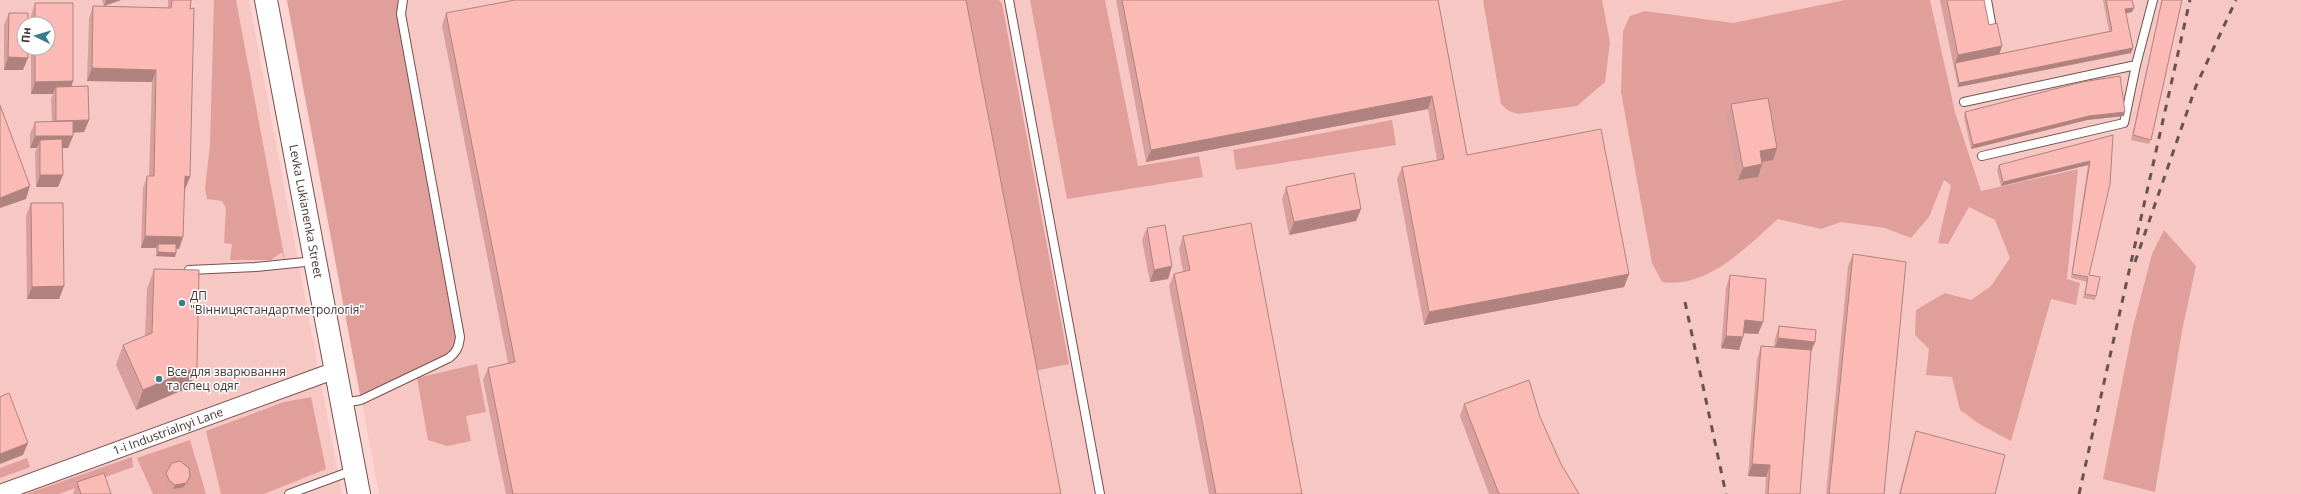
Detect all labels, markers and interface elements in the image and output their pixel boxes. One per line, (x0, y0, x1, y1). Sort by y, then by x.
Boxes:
north arrow (16, 16, 56, 56)
text: Пн (17, 27, 34, 43)
street label: Levka Lukianenka Street (285, 143, 327, 280)
place label: ДП "Вінницястандартметрологія" (190, 287, 364, 318)
marker: ДП "Вінницястандартметрологія" (177, 298, 187, 308)
place label: Все для зварювання та спец одяг (167, 363, 286, 394)
marker: Все для зварювання та спец одяг (154, 374, 164, 384)
street label: 1-i Industrialnyi Lane (110, 403, 226, 459)

